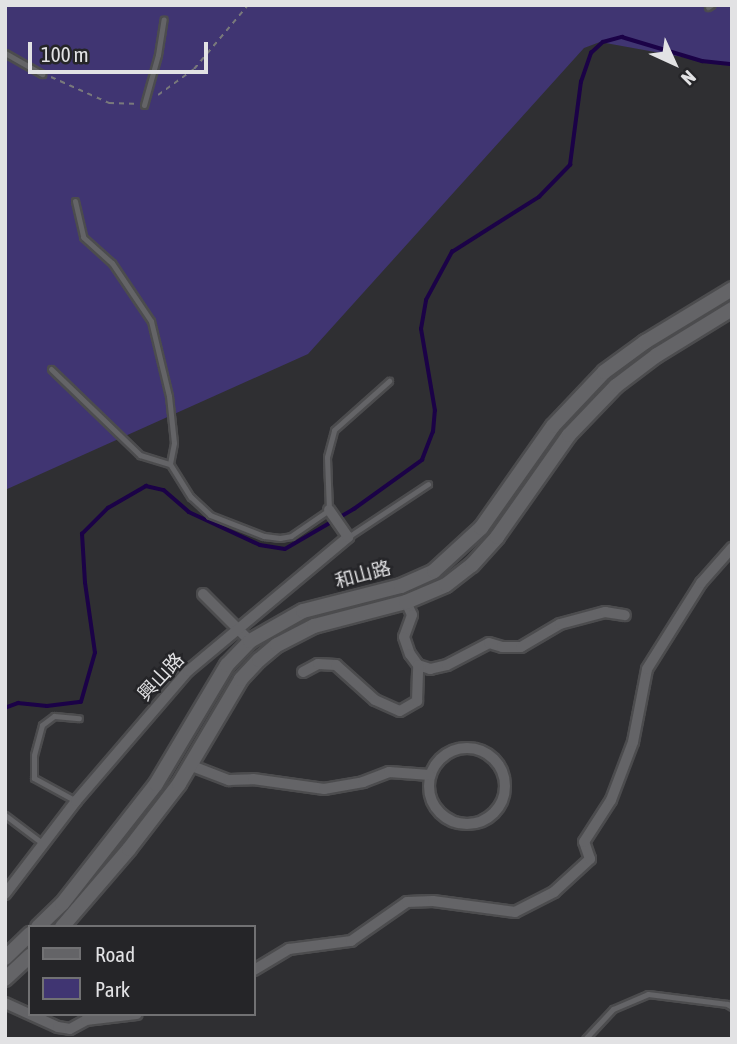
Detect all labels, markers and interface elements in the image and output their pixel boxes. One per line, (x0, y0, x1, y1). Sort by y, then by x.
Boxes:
scale bar (32, 28, 212, 72)
north arrow (639, 28, 709, 98)
text: 100 m (41, 42, 89, 66)
text: N (677, 66, 701, 90)
street label: 和山路 (333, 557, 393, 593)
street label: 興山路 (133, 648, 189, 706)
legend (28, 925, 256, 1016)
text: Road (95, 942, 135, 966)
text: Park (95, 977, 130, 1001)

